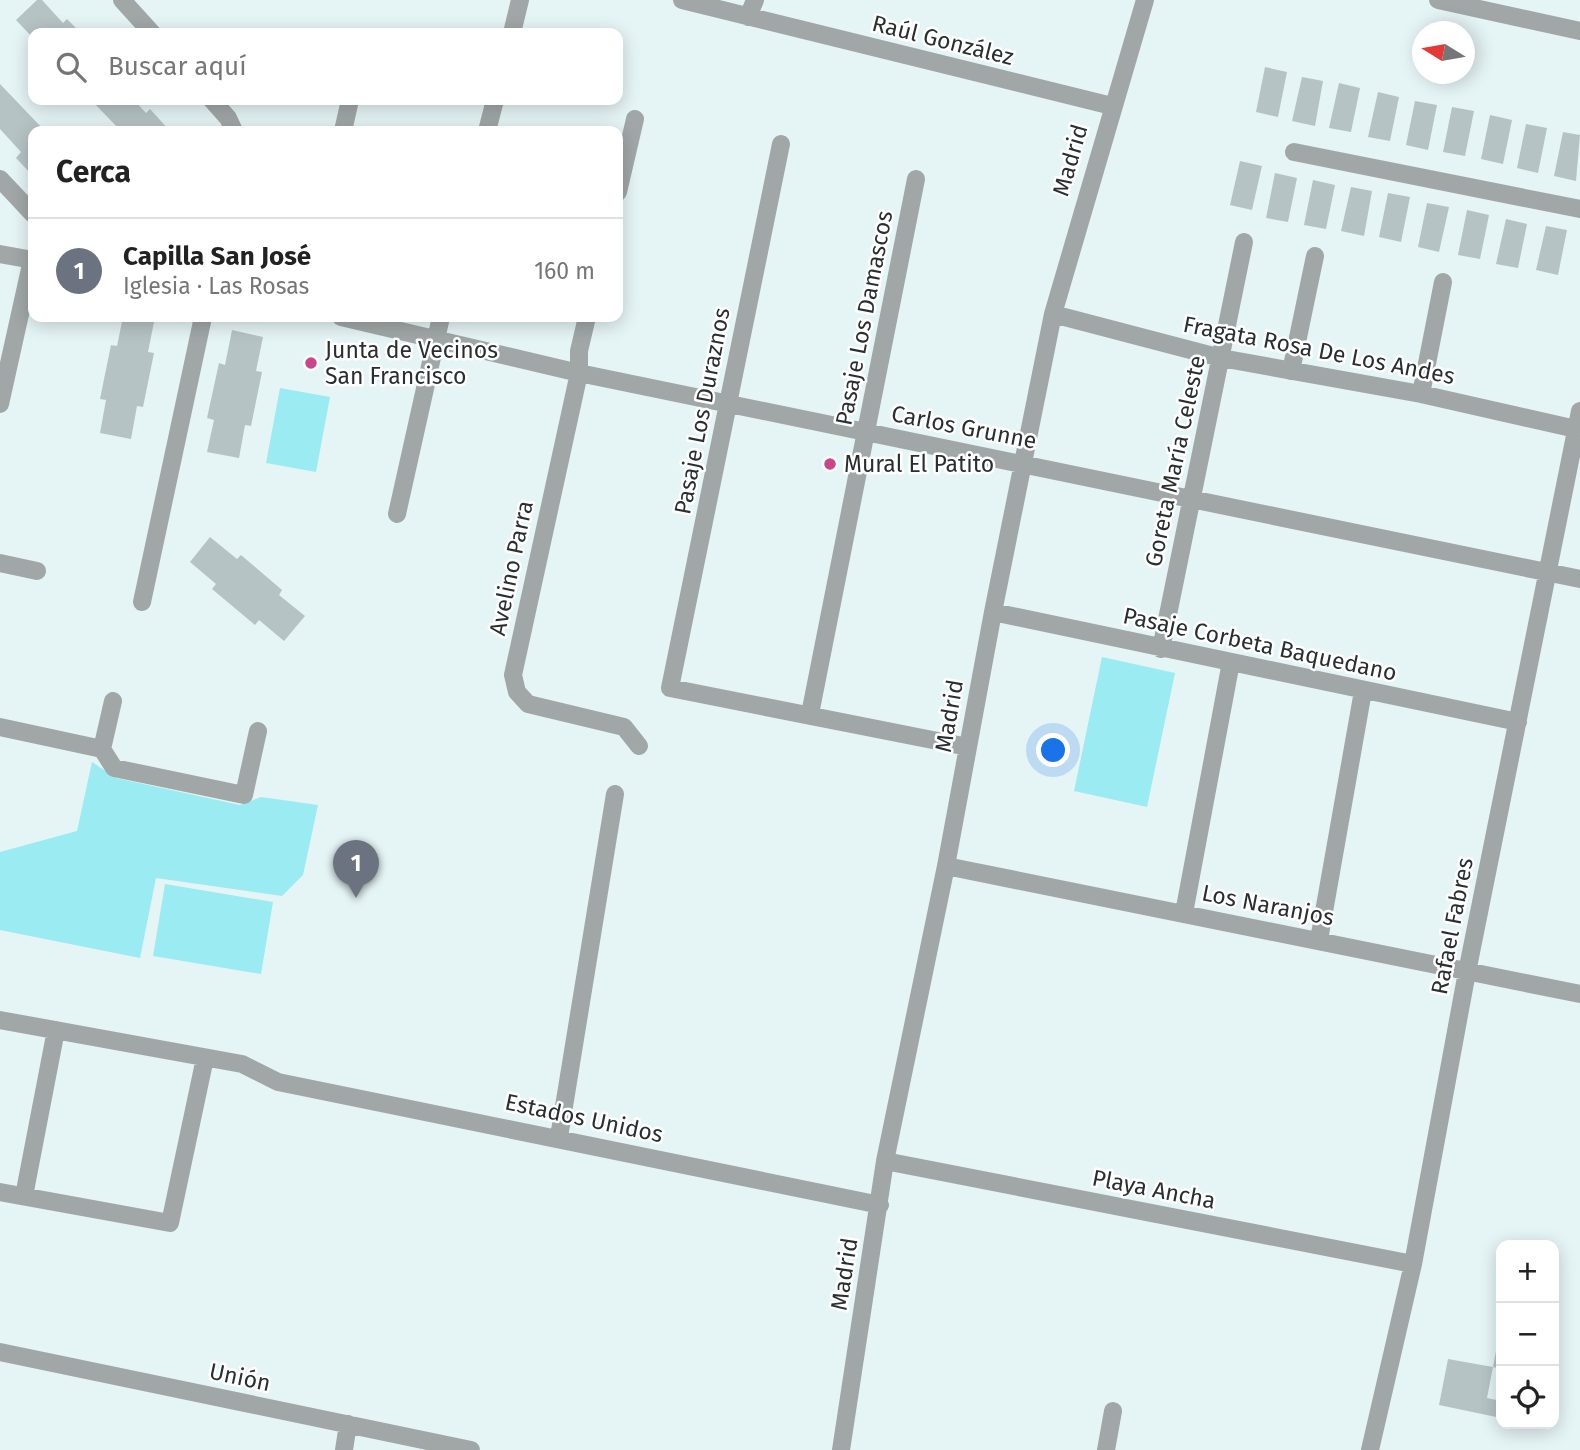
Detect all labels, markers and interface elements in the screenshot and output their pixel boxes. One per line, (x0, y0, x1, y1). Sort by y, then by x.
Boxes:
street label: Raúl González (869, 9, 1017, 71)
north arrow (1412, 21, 1475, 84)
search box (28, 28, 623, 105)
icon: search (52, 48, 90, 86)
text: Buscar aquí (108, 51, 246, 82)
street label: Madrid (1046, 121, 1094, 199)
text: Cerca (56, 154, 131, 190)
street label: Pasaje Los Damascos (829, 208, 899, 428)
text: Capilla San José (123, 241, 311, 272)
text: 1 (74, 257, 84, 285)
text: 160 m (534, 257, 595, 285)
text: Iglesia · Las Rosas (123, 272, 309, 300)
street label: Pasaje Los Duraznos (668, 305, 736, 517)
street label: Fragata Rosa De Los Andes (1181, 310, 1457, 390)
place label: Junta de Vecinos San Francisco (325, 336, 498, 390)
street label: Goreta María Celeste (1139, 353, 1211, 569)
marker: Junta de Vecinos San Francisco (303, 355, 319, 371)
street label: Carlos Grunne (889, 399, 1039, 455)
place label: Mural El Patito (844, 450, 994, 478)
marker: Mural El Patito (822, 456, 838, 472)
street label: Avelino Parra (483, 498, 539, 638)
street label: Pasaje Corbeta Baquedano (1121, 601, 1399, 687)
street label: Madrid (929, 677, 969, 755)
your location (1036, 733, 1070, 767)
pin: 1 (333, 840, 379, 898)
street label: Rafael Fabres (1425, 855, 1479, 997)
street label: Los Naranjos (1200, 878, 1336, 932)
street label: Estados Unidos (502, 1088, 666, 1148)
street label: Playa Ancha (1090, 1163, 1218, 1215)
street label: Madrid (824, 1236, 864, 1312)
map controls (1496, 1240, 1559, 1429)
button: + (1496, 1240, 1559, 1303)
button: − (1496, 1303, 1559, 1366)
street label: Unión (207, 1357, 273, 1397)
button: locate (1496, 1366, 1559, 1429)

